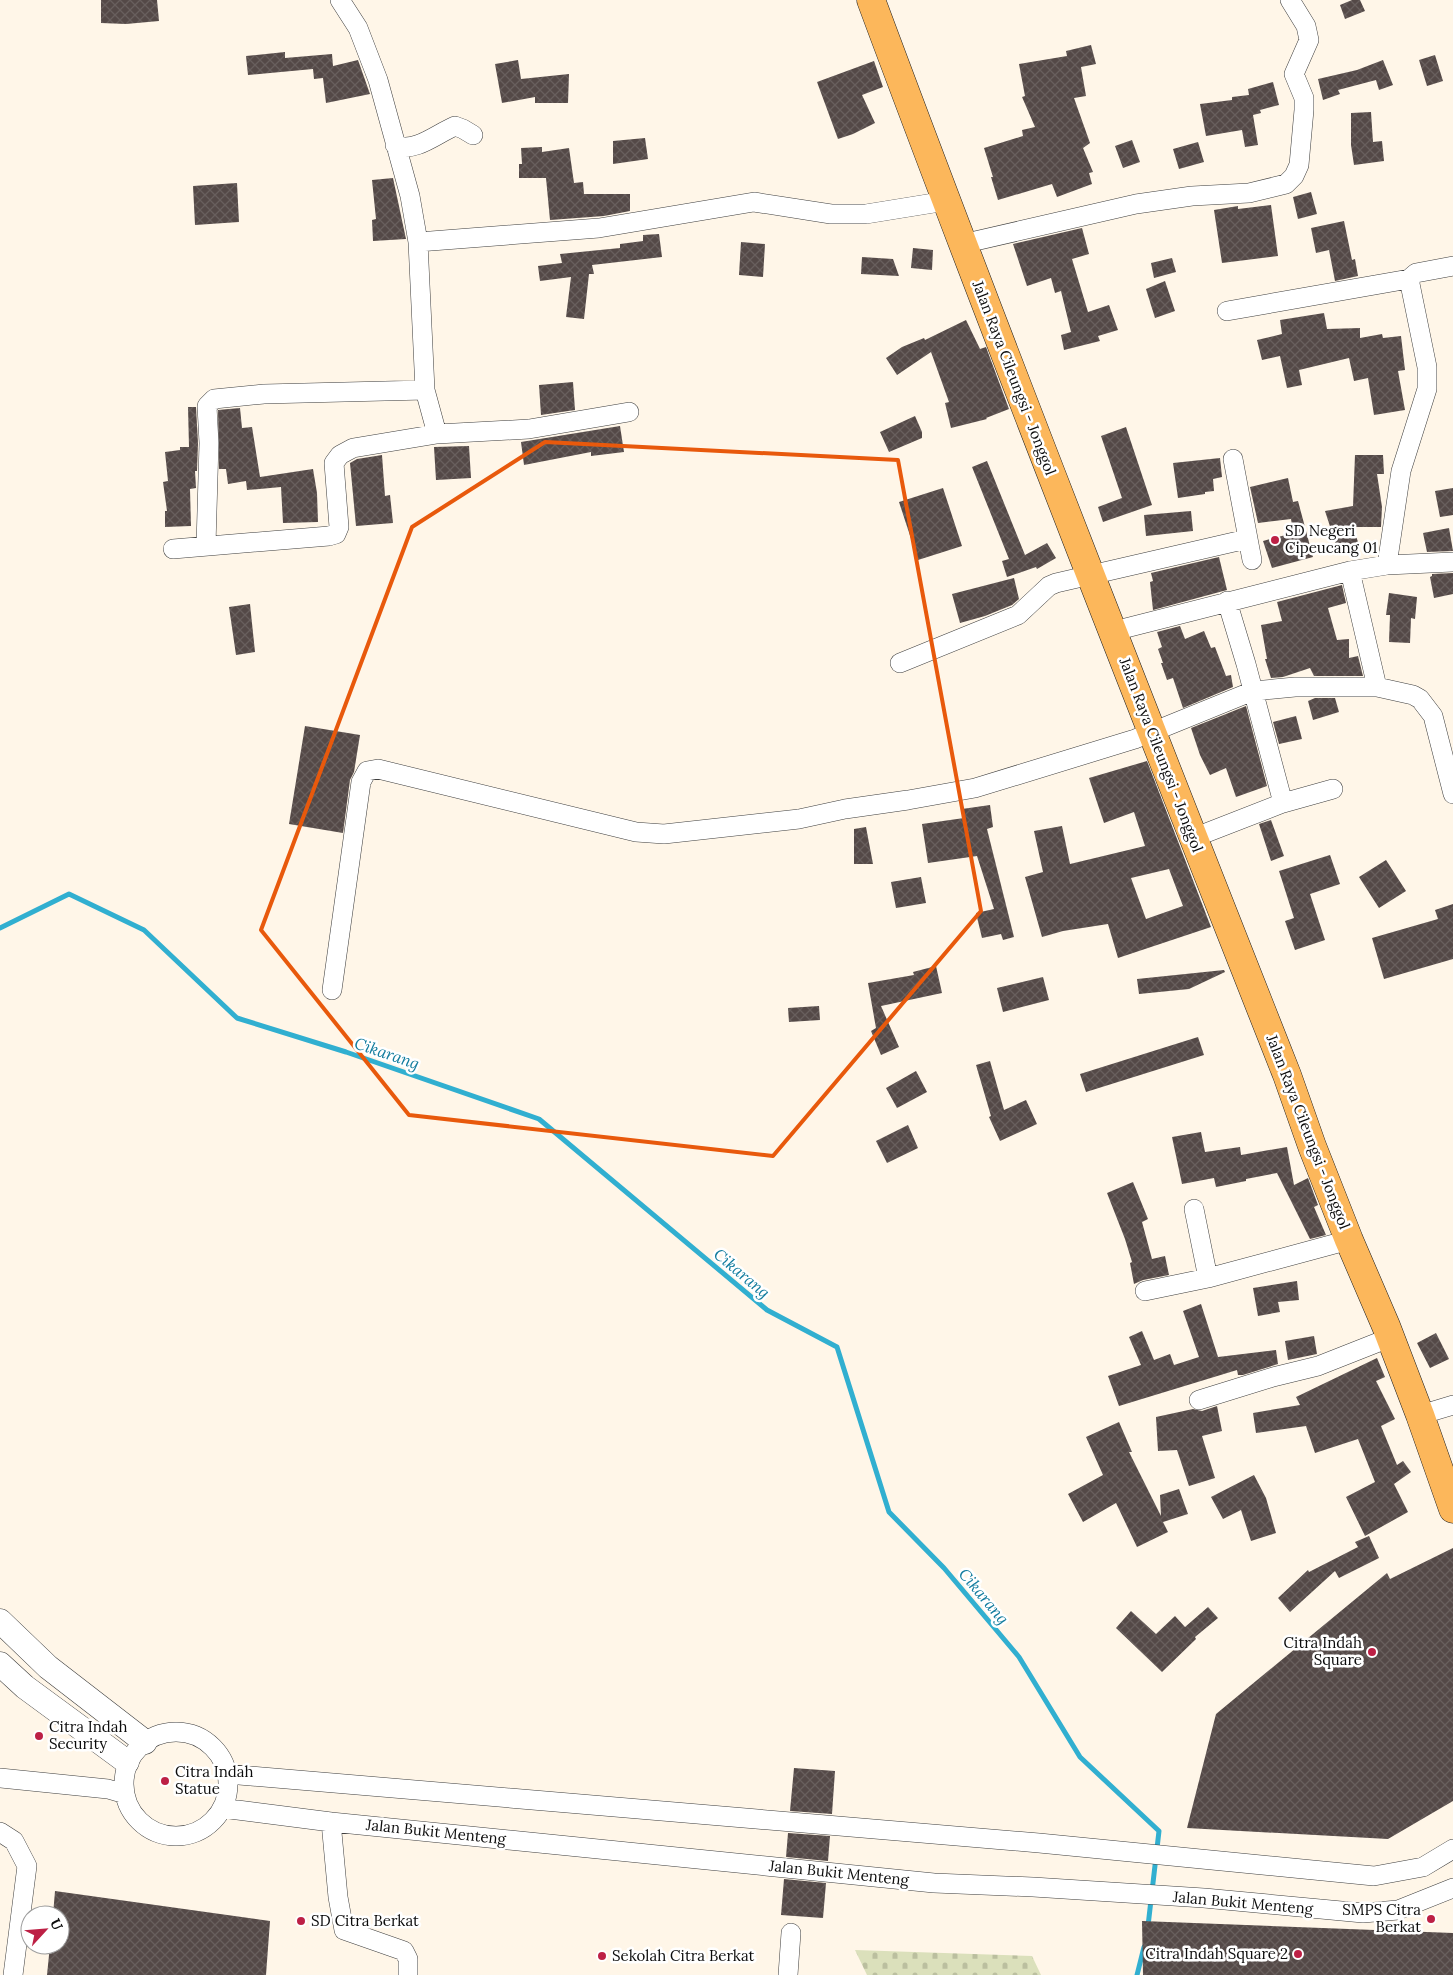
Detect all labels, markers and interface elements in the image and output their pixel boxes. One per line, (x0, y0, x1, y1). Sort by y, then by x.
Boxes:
street label: Jalan Raya Cileungsi - Jonggol (968, 277, 1060, 478)
place label: SD Negeri Cipeucang 01 (1285, 521, 1378, 557)
marker: SD Negeri Cipeucang 01 (1269, 534, 1281, 546)
street label: Jalan Raya Cileungsi - Jonggol (1115, 654, 1207, 855)
street label: Jalan Raya Cileungsi - Jonggol (1262, 1031, 1354, 1232)
water label: Cikarang (352, 1033, 422, 1073)
water label: Cikarang (710, 1244, 774, 1302)
water label: Cikarang (955, 1564, 1013, 1628)
place label: Citra Indah Square (1283, 1633, 1362, 1669)
marker: Citra Indah Square (1366, 1646, 1378, 1658)
place label: Citra Indah Security (49, 1717, 128, 1753)
marker: Citra Indah Security (33, 1730, 45, 1742)
place label: Citra Indah Statue (175, 1762, 254, 1798)
marker: Citra Indah Statue (159, 1775, 171, 1787)
street label: Jalan Bukit Menteng (364, 1815, 508, 1848)
street label: Jalan Bukit Menteng (767, 1856, 911, 1889)
street label: Jalan Bukit Menteng (1171, 1887, 1315, 1918)
place label: SMPS Citra Berkat (1342, 1900, 1421, 1936)
north arrow (20, 1905, 70, 1955)
place label: SD Citra Berkat (311, 1911, 419, 1930)
marker: SMPS Citra Berkat (1425, 1913, 1437, 1925)
marker: SD Citra Berkat (295, 1915, 307, 1927)
text: U (46, 1916, 67, 1933)
place label: Citra Indah Square 2 (1145, 1944, 1288, 1963)
place label: Sekolah Citra Berkat (612, 1946, 755, 1965)
marker: Citra Indah Square 2 (1292, 1948, 1304, 1960)
marker: Sekolah Citra Berkat (596, 1950, 608, 1962)

